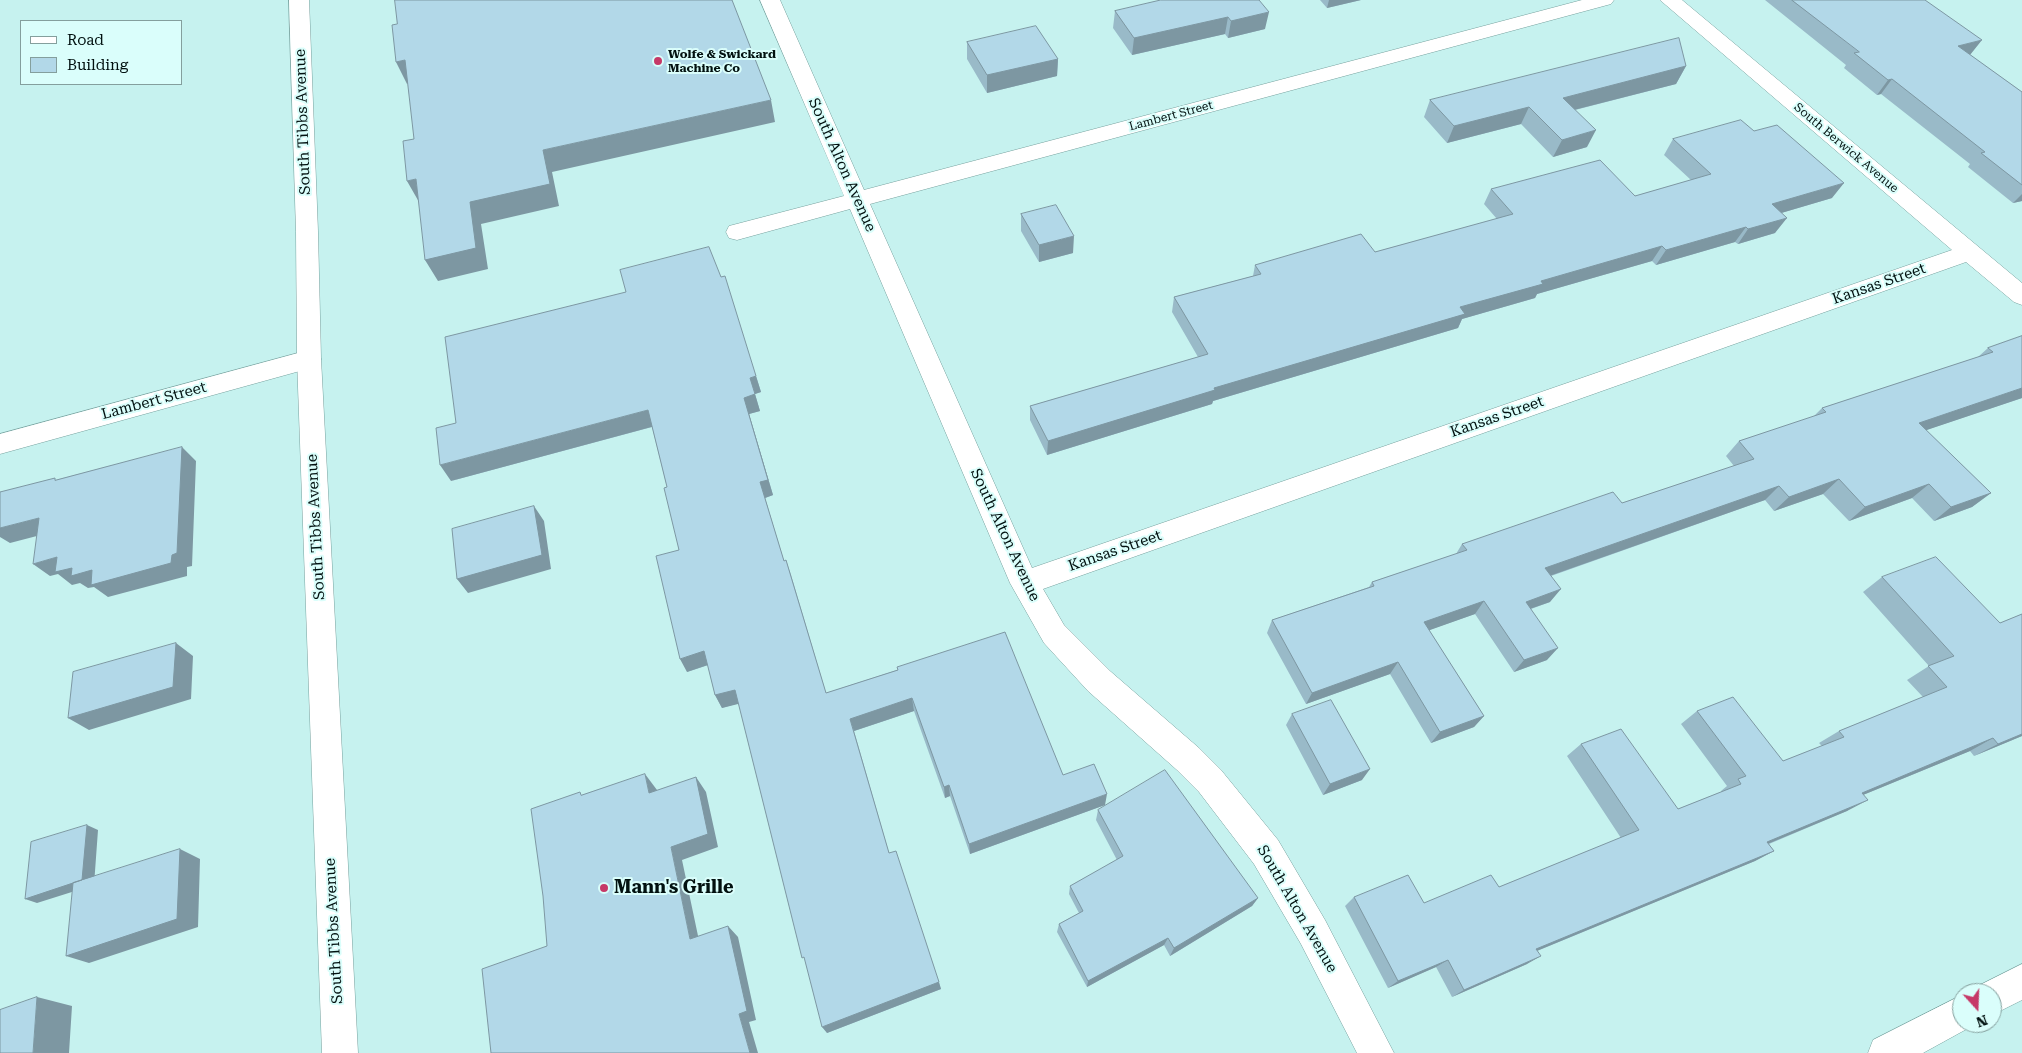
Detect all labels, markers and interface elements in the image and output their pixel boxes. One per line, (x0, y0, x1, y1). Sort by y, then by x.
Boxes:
legend (20, 20, 182, 85)
text: Road (67, 31, 104, 49)
place label: Wolfe & Swickard Machine Co (668, 47, 776, 75)
street label: South Tibbs Avenue (291, 49, 315, 195)
marker: Wolfe & Swickard Machine Co (652, 55, 664, 67)
text: Building (67, 56, 128, 74)
street label: South Alton Avenue (804, 95, 880, 235)
street label: Lambert Street (1128, 98, 1214, 134)
street label: South Berwick Avenue (1791, 100, 1901, 196)
street label: Kansas Street (1830, 260, 1928, 308)
street label: Lambert Street (100, 378, 208, 424)
street label: Kansas Street (1448, 393, 1546, 441)
street label: South Tibbs Avenue (303, 454, 329, 600)
street label: South Alton Avenue (966, 466, 1044, 604)
street label: Kansas Street (1066, 527, 1164, 575)
street label: South Alton Avenue (1253, 842, 1341, 976)
street label: South Tibbs Avenue (321, 858, 347, 1004)
place label: Mann's Grille (614, 877, 733, 899)
marker: Mann's Grille (598, 882, 610, 894)
north arrow (1952, 983, 2002, 1033)
text: N (1974, 1012, 1990, 1031)

